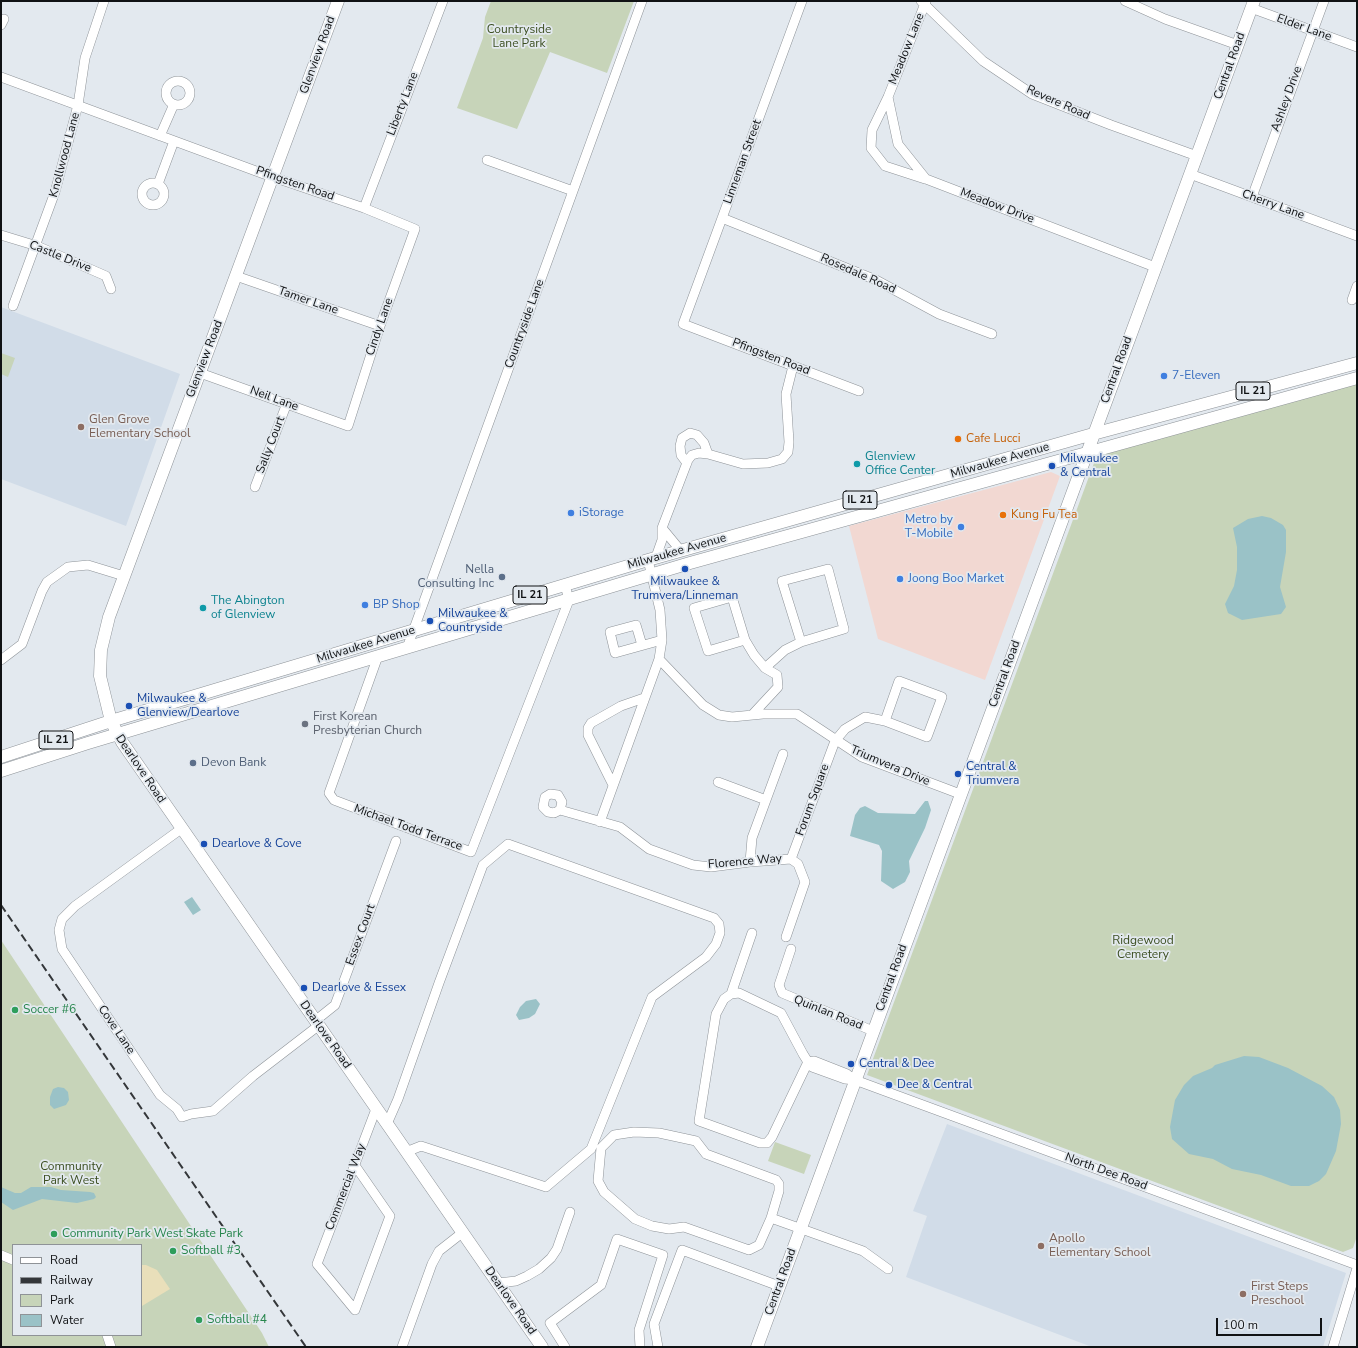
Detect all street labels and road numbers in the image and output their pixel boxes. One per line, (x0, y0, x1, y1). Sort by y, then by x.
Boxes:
street label: Meadow Lane (886, 11, 928, 87)
street label: Elder Lane (1275, 11, 1333, 45)
street label: Glenview Road (297, 14, 339, 96)
street label: Central Road (1211, 31, 1249, 101)
street label: Ashley Drive (1268, 64, 1306, 134)
street label: Liberty Lane (384, 70, 422, 138)
street label: Revere Road (1024, 83, 1092, 123)
street label: Knollwood Lane (47, 111, 83, 199)
street label: Linneman Street (721, 118, 765, 206)
street label: Pfingsten Road (254, 164, 336, 204)
street label: Meadow Drive (958, 185, 1036, 227)
street label: Cherry Lane (1240, 187, 1306, 223)
street label: Castle Drive (27, 238, 93, 276)
street label: Rosedale Road (818, 251, 898, 297)
street label: Countryside Lane (502, 277, 548, 371)
street label: Tamer Lane (276, 284, 340, 318)
street label: Cindy Lane (363, 296, 397, 358)
street label: Glenview Road (184, 318, 226, 400)
street label: Central Road (1098, 335, 1136, 405)
street label: Pfingsten Road (730, 336, 812, 378)
road number: IL 21 (1236, 382, 1270, 400)
street label: Neil Lane (248, 384, 300, 414)
street label: Sally Court (254, 414, 288, 476)
street label: Milwaukee Avenue (949, 440, 1051, 482)
road number: IL 21 (843, 491, 877, 509)
street label: Milwaukee Avenue (626, 531, 728, 573)
road number: IL 21 (513, 586, 547, 604)
street label: Milwaukee Avenue (315, 623, 417, 667)
street label: Central Road (986, 639, 1024, 709)
road number: IL 21 (39, 731, 73, 749)
street label: Dearlove Road (112, 732, 168, 806)
street label: Triumvera Drive (848, 743, 932, 789)
street label: Forum Square (793, 762, 833, 838)
street label: Michael Todd Terrace (352, 802, 464, 854)
street label: Florence Way (707, 852, 783, 872)
street label: Essex Court (343, 902, 379, 968)
street label: Central Road (873, 943, 911, 1013)
street label: Quinlan Road (791, 993, 865, 1033)
street label: Dearlove Road (296, 998, 354, 1072)
street label: Cove Lane (94, 1003, 138, 1057)
street label: Commercial Way (323, 1142, 369, 1232)
street label: North Dee Road (1063, 1150, 1149, 1194)
street label: Central Road (762, 1247, 800, 1317)
street label: Dearlove Road (481, 1264, 539, 1338)

